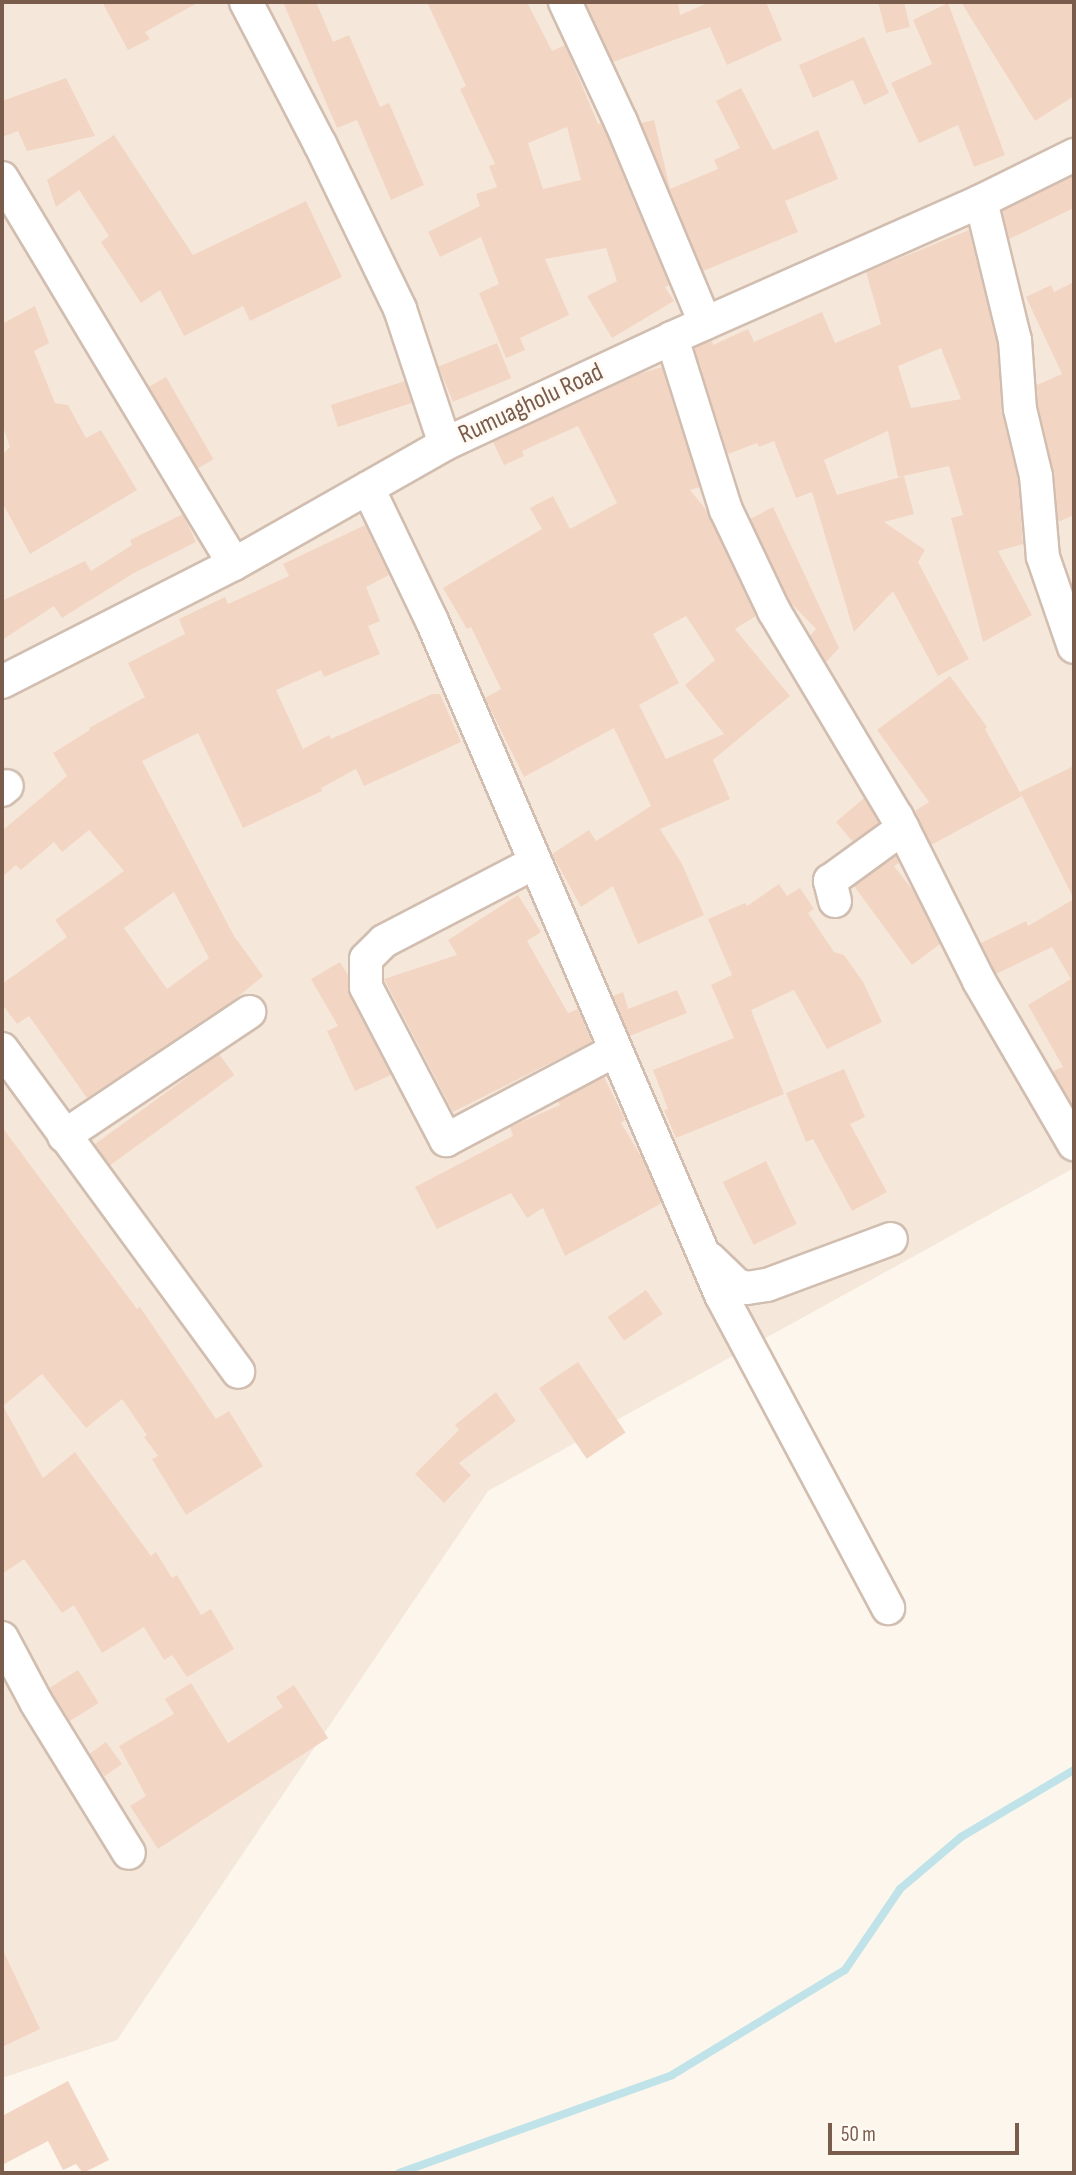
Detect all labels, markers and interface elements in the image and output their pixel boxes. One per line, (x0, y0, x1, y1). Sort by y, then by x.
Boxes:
street label: Rumuagholu Road (454, 357, 608, 451)
scale bar (831, 2108, 1022, 2152)
text: 50 m (841, 2122, 876, 2147)

